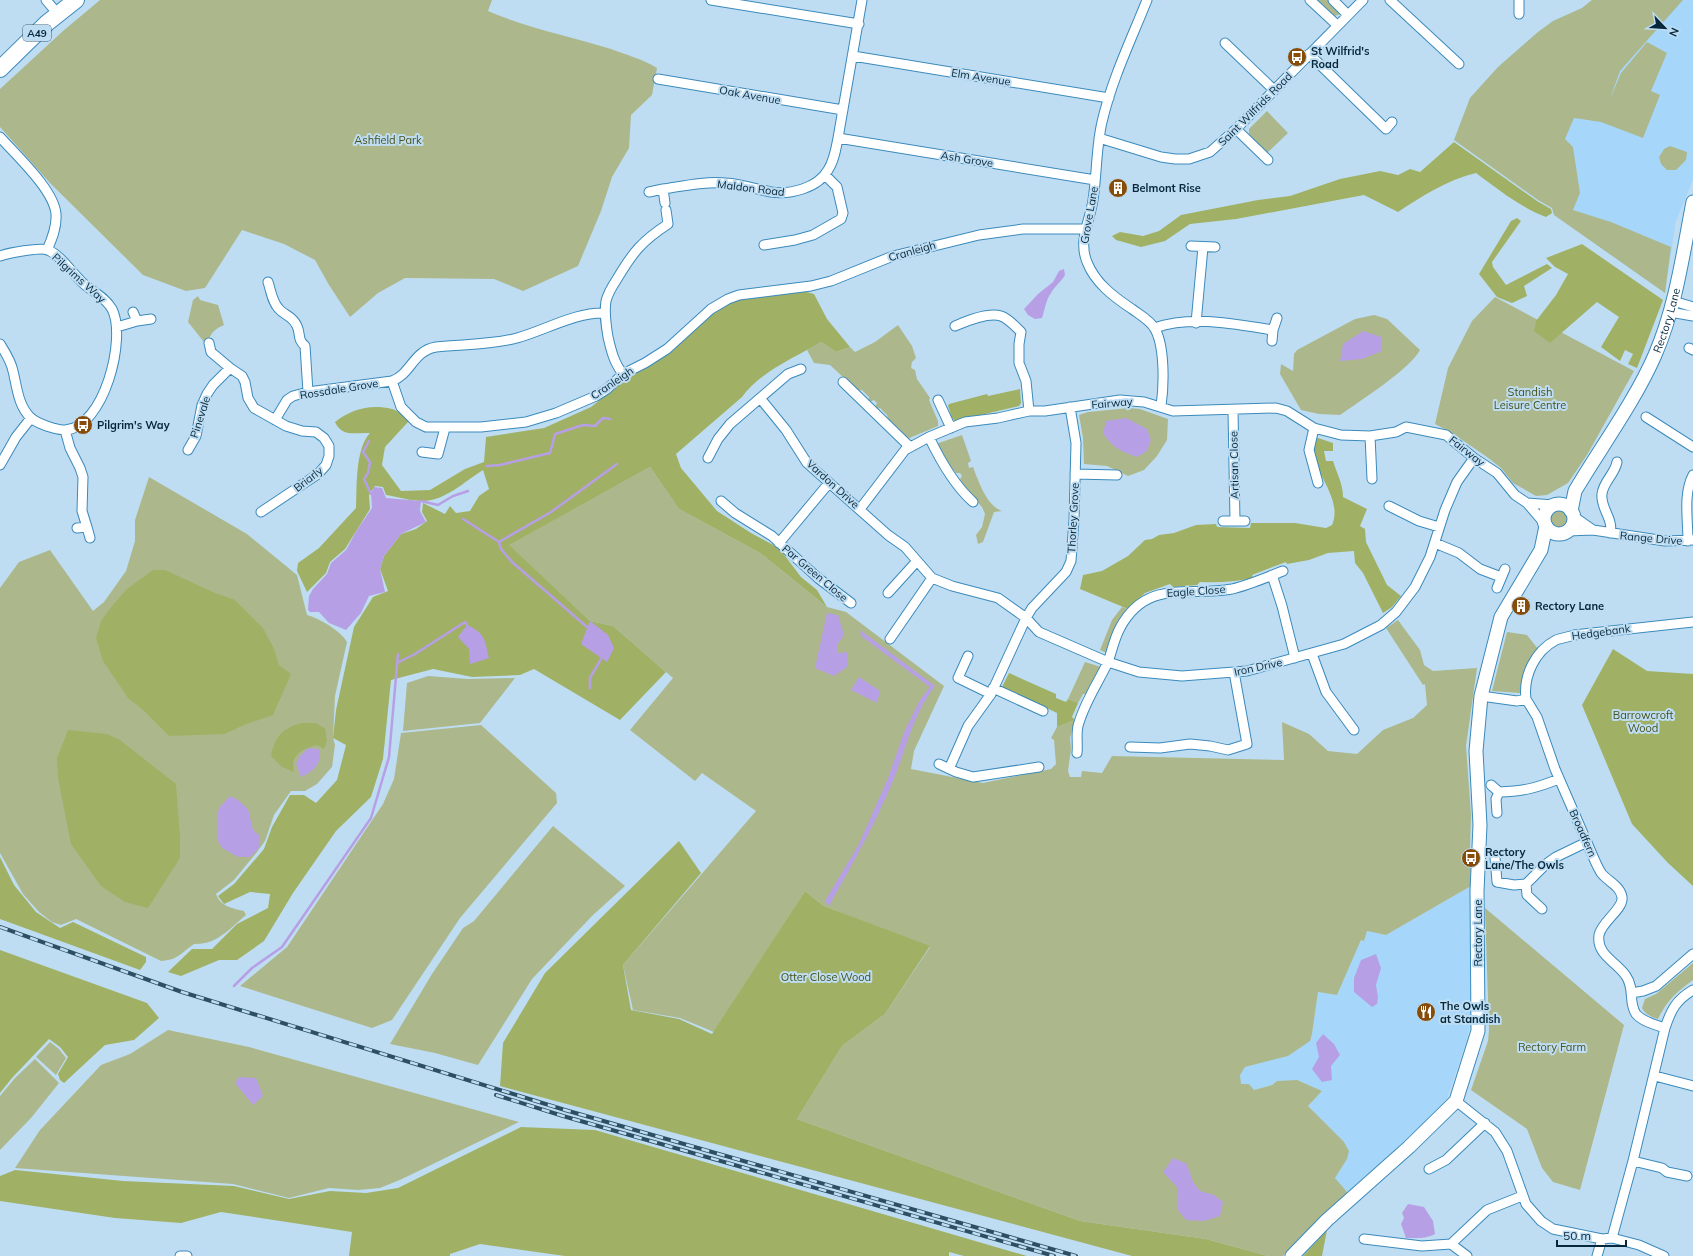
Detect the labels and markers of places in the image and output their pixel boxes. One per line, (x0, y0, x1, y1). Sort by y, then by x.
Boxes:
place label: St Wilfrid's Road (1311, 44, 1370, 71)
bus stop icon: St Wilfrid's Road (1286, 46, 1308, 68)
building icon: Belmont Rise (1107, 177, 1129, 199)
place label: Belmont Rise (1132, 181, 1201, 195)
bus stop icon: Pilgrim's Way (72, 414, 94, 436)
place label: Pilgrim's Way (97, 418, 170, 432)
building icon: Rectory Lane (1510, 595, 1532, 617)
place label: Rectory Lane (1535, 599, 1604, 613)
place label: Rectory Lane/The Owls (1485, 845, 1564, 872)
bus stop icon: Rectory Lane/The Owls (1460, 847, 1482, 869)
place label: The Owls at Standish (1440, 999, 1501, 1026)
restaurant icon: The Owls at Standish (1415, 1001, 1437, 1023)

